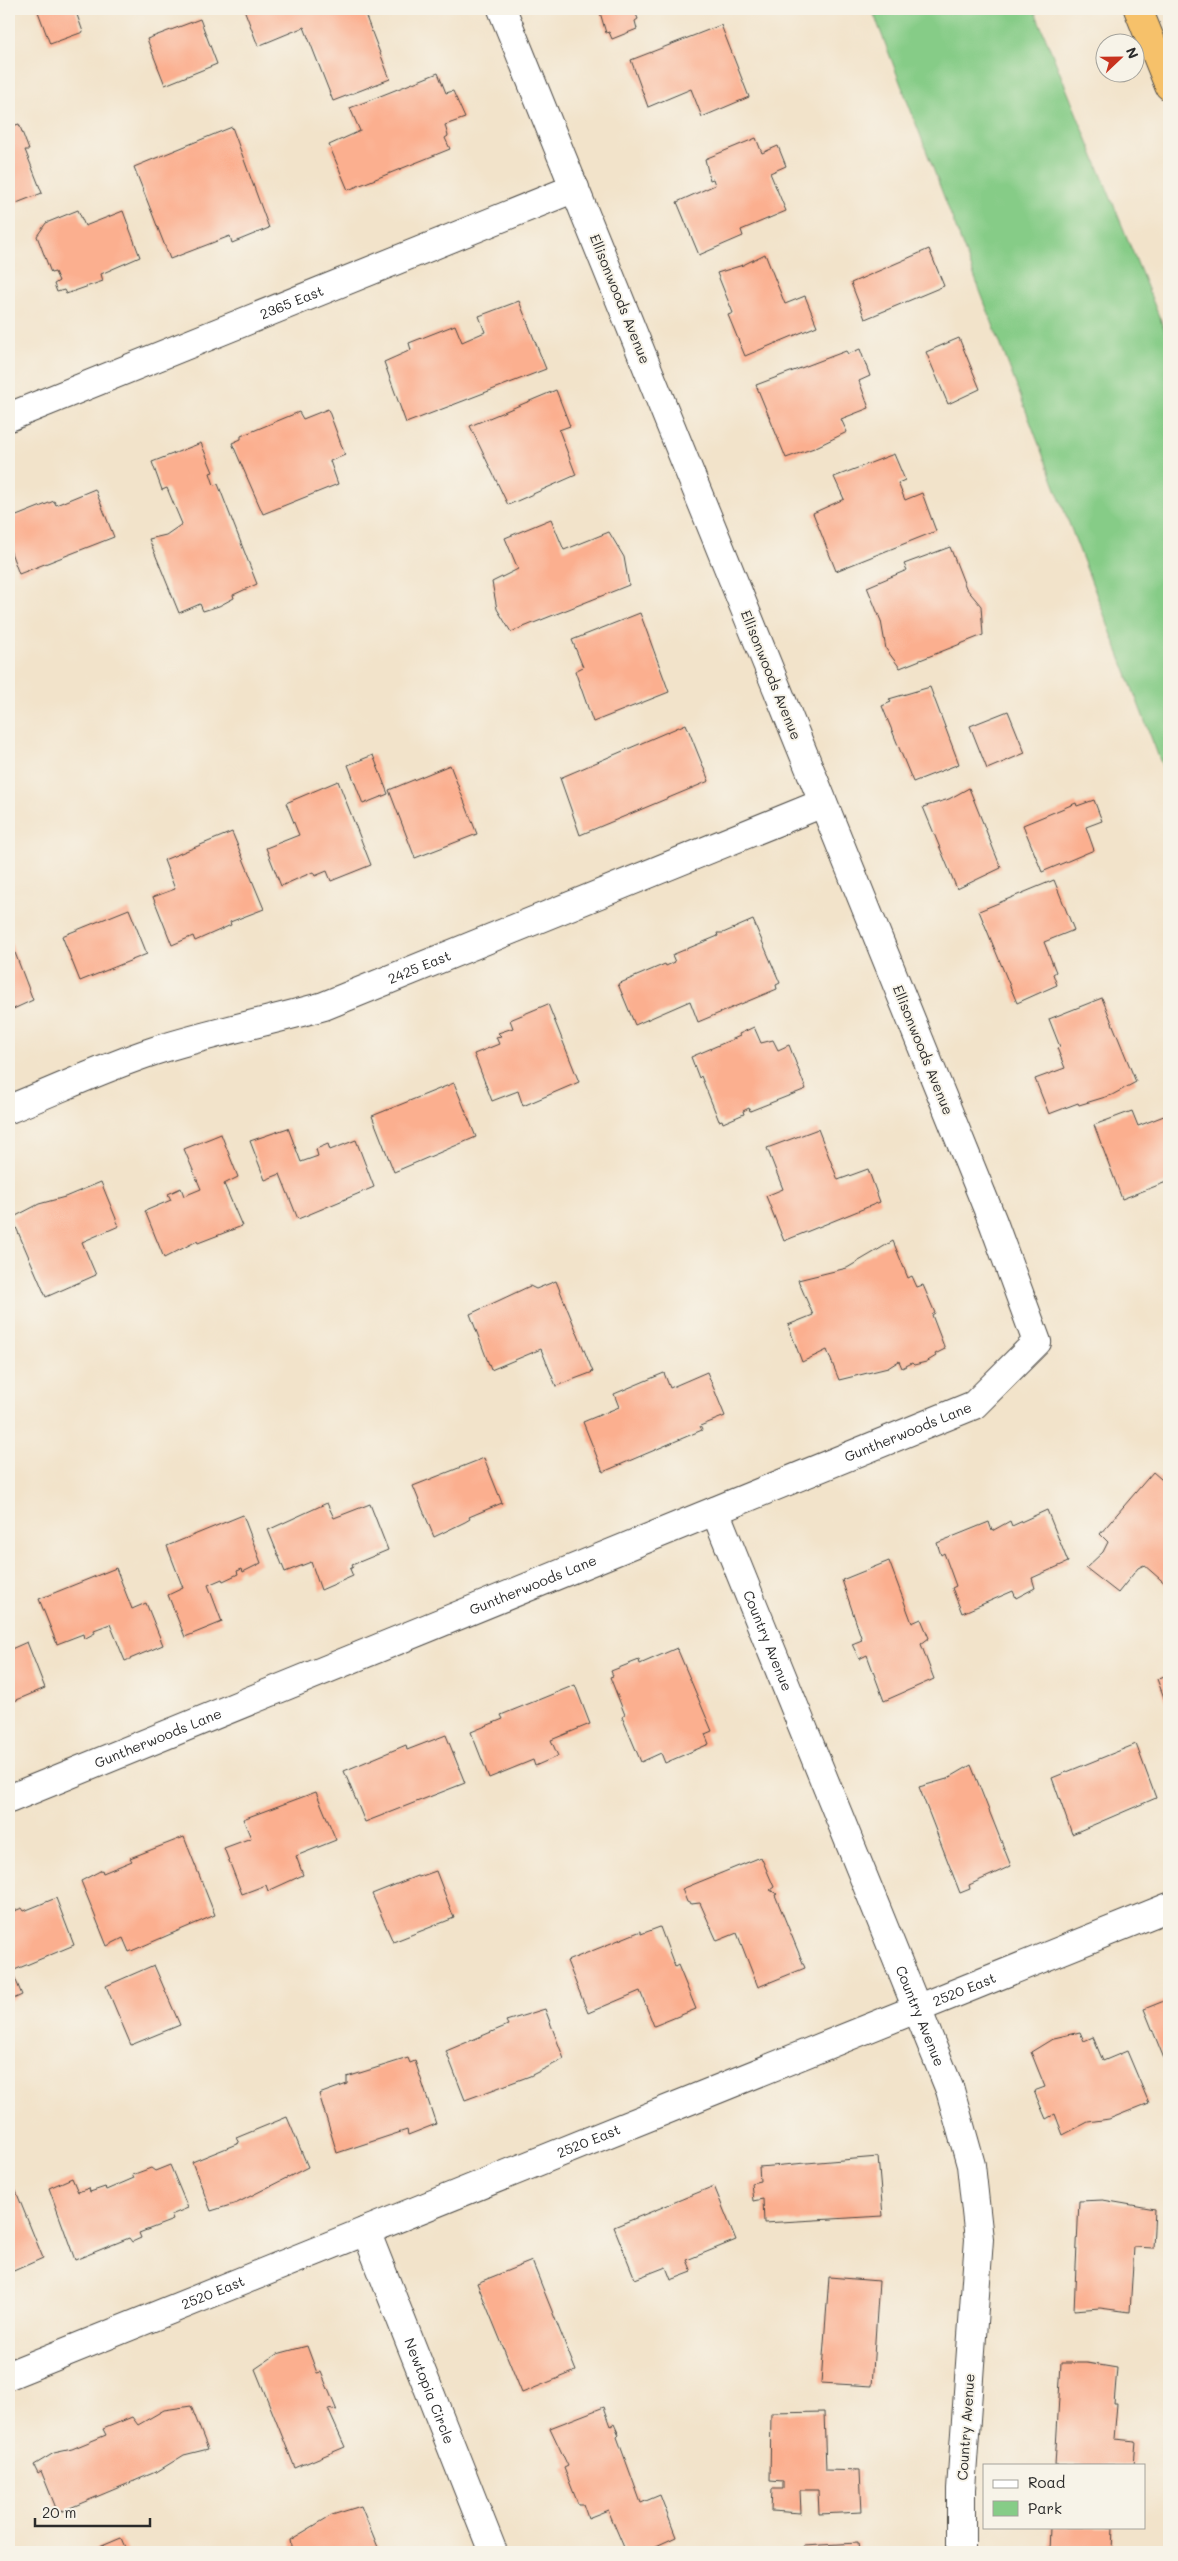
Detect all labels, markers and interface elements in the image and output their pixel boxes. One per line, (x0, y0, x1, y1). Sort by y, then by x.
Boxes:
north arrow (1096, 32, 1146, 82)
text: N (1122, 44, 1143, 61)
street label: Ellisonwoods Avenue (586, 231, 655, 366)
street label: 2365 East (257, 281, 326, 323)
street label: Ellisonwoods Avenue (737, 607, 806, 742)
street label: 2425 East (385, 945, 453, 988)
street label: Ellisonwoods Avenue (889, 982, 958, 1117)
street label: Guntherwoods Lane (841, 1397, 974, 1466)
street label: Guntherwoods Lane (466, 1550, 599, 1619)
street label: Country Avenue (739, 1587, 797, 1694)
street label: Guntherwoods Lane (91, 1703, 224, 1772)
street label: Country Avenue (891, 1963, 949, 2069)
street label: 2520 East (930, 1968, 998, 2010)
street label: 2520 East (554, 2119, 623, 2162)
street label: 2520 East (178, 2271, 247, 2314)
street label: Newtopia Circle (400, 2335, 459, 2446)
street label: Country Avenue (952, 2373, 979, 2481)
legend (983, 2464, 1146, 2528)
text: Road (1028, 2472, 1065, 2492)
scale bar (35, 2496, 150, 2528)
text: Park (1028, 2498, 1062, 2518)
text: 20 m (42, 2502, 76, 2522)

